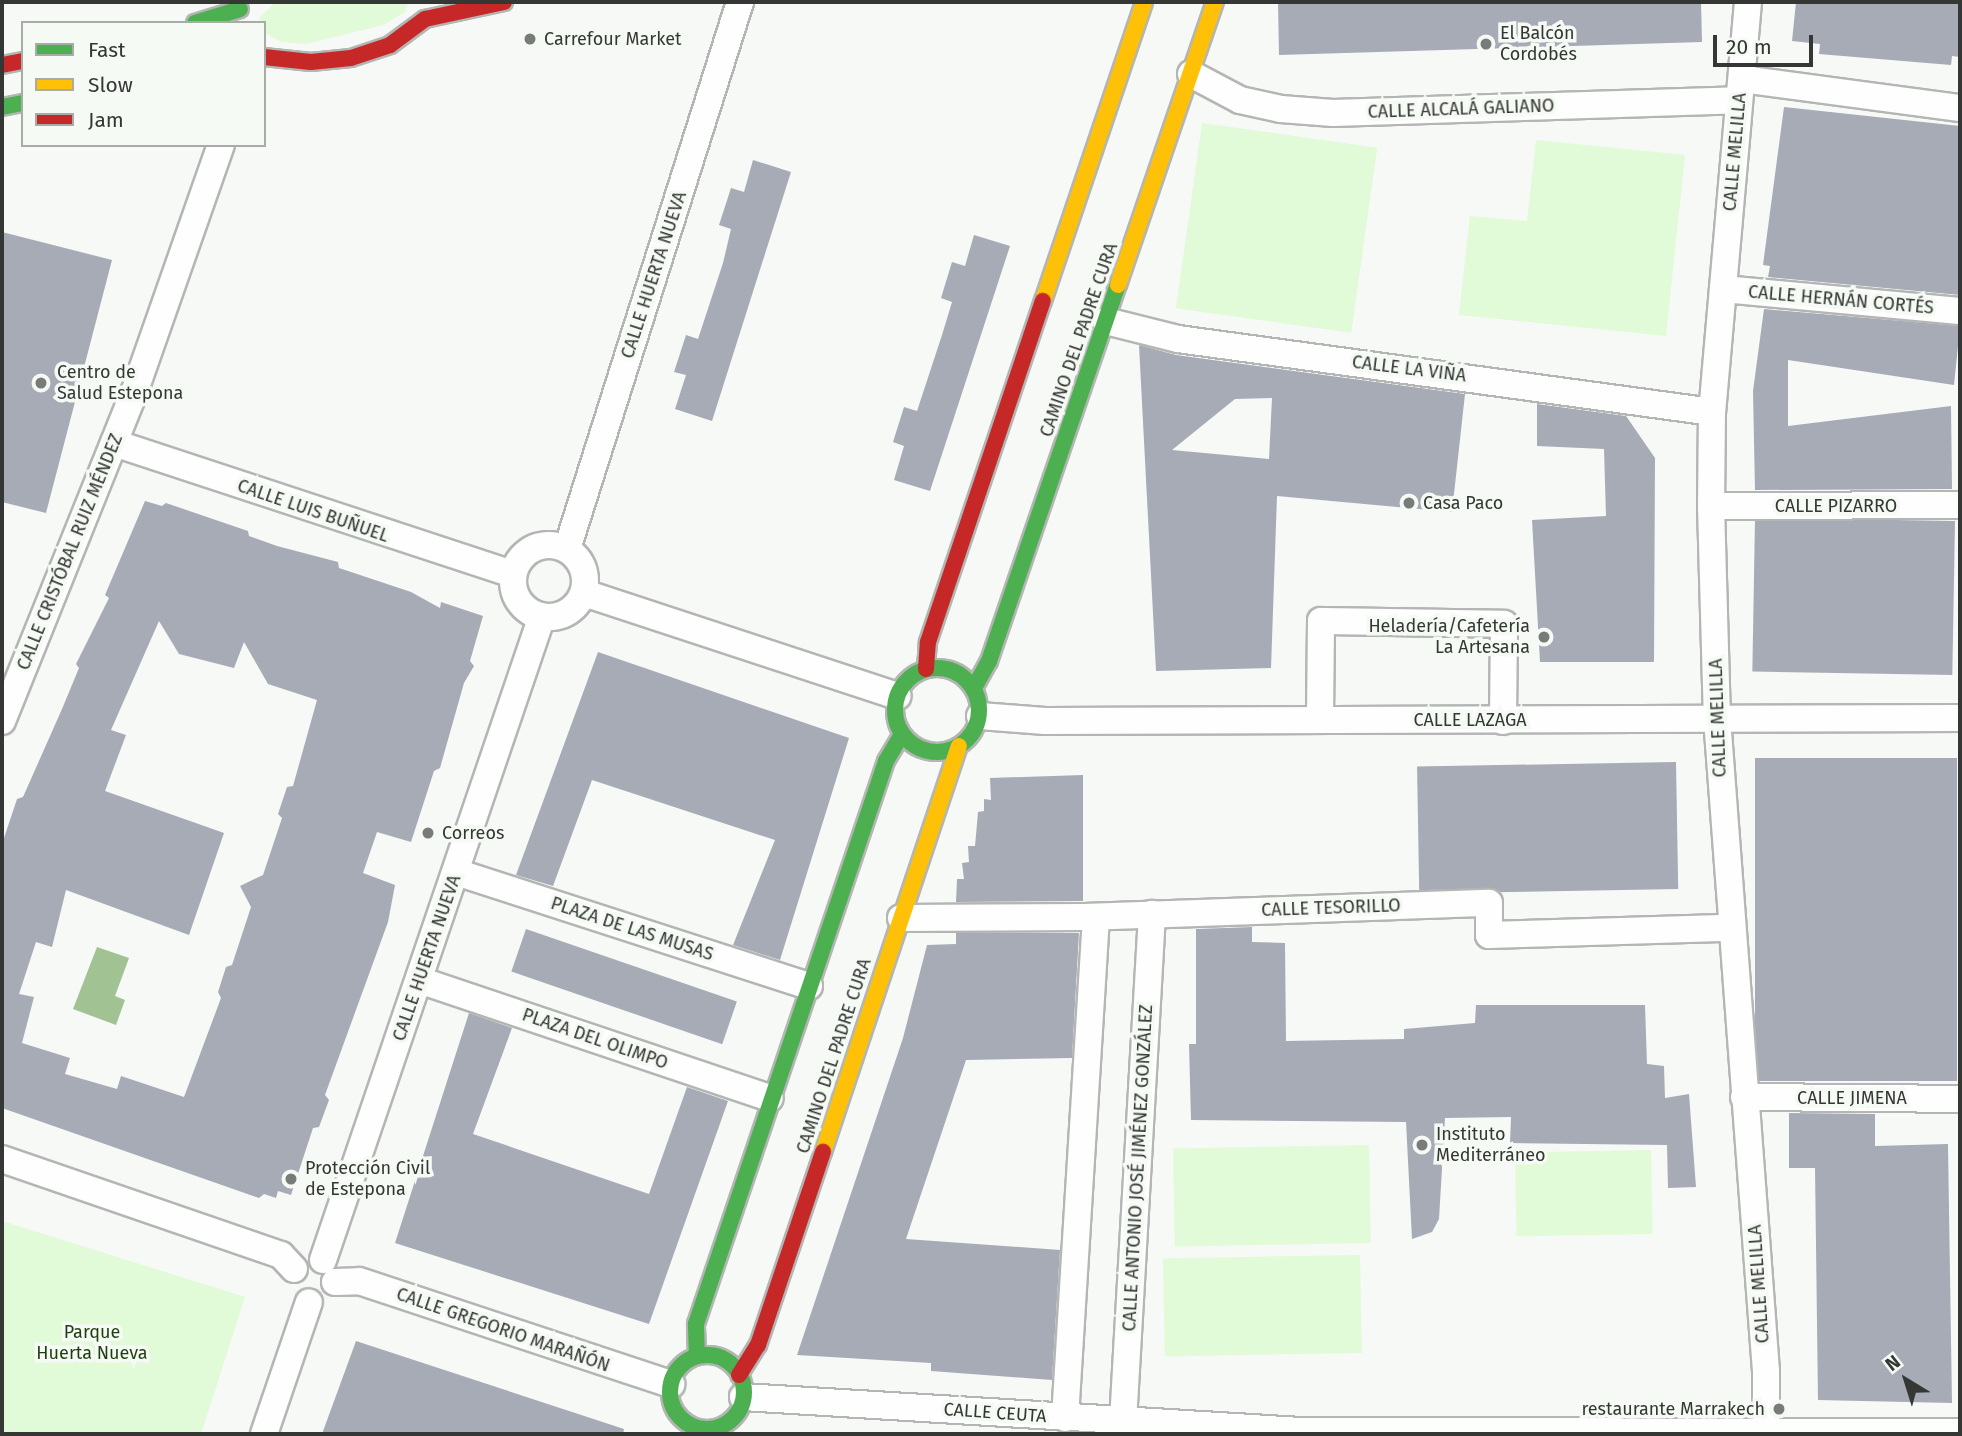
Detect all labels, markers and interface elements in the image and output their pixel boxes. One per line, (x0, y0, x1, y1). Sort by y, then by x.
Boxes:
legend (21, 21, 266, 147)
scale bar (1717, 21, 1817, 65)
place label: El Balcón Cordobés (1500, 23, 1577, 66)
place label: Carrefour Market (544, 28, 682, 50)
marker: Carrefour Market (522, 31, 538, 47)
text: 20 m (1726, 34, 1772, 60)
marker: El Balcón Cordobés (1478, 36, 1494, 52)
text: Fast (88, 37, 126, 63)
text: Slow (88, 72, 133, 98)
street label: CALLE MELILLA (1719, 92, 1751, 212)
street label: CALLE ALCALÁ GALIANO (1367, 95, 1555, 123)
text: Jam (88, 107, 124, 133)
street label: CALLE HUERTA NUEVA (617, 189, 691, 361)
street label: CAMINO DEL PADRE CURA (1036, 240, 1122, 440)
street label: CALLE HERNÁN CORTÉS (1747, 281, 1935, 319)
street label: CALLE LA VIÑA (1351, 351, 1467, 387)
place label: Centro de Salud Estepona (57, 362, 183, 404)
marker: Centro de Salud Estepona (31, 373, 51, 393)
street label: CALLE CRISTÓBAL RUIZ MÉNDEZ (13, 431, 127, 673)
street label: CALLE LUIS BUÑUEL (234, 475, 392, 547)
place label: Casa Paco (1423, 492, 1503, 514)
marker: Casa Paco (1401, 495, 1417, 511)
street label: CALLE PIZARRO (1775, 495, 1897, 517)
place label: Heladería/Cafetería La Artesana (1368, 616, 1530, 658)
marker: Heladería/Cafetería La Artesana (1536, 629, 1552, 645)
street label: CALLE MELILLA (1705, 658, 1731, 778)
street label: CALLE LAZAGA (1413, 709, 1527, 731)
place label: Correos (442, 822, 504, 844)
marker: Correos (420, 825, 436, 841)
street label: CALLE HUERTA NUEVA (388, 872, 466, 1044)
street label: PLAZA DE LAS MUSAS (548, 893, 716, 965)
street label: CALLE TESORILLO (1261, 895, 1401, 921)
street label: CAMINO DEL PADRE CURA (792, 956, 876, 1156)
street label: PLAZA DEL OLIMPO (519, 1004, 671, 1074)
street label: CALLE ANTONIO JOSÉ JIMÉNEZ GONZÁLEZ (1119, 1004, 1157, 1332)
street label: CALLE JIMENA (1797, 1087, 1907, 1109)
place label: Instituto Mediterráneo (1436, 1124, 1546, 1166)
marker: Instituto Mediterráneo (1414, 1137, 1430, 1153)
place label: Protección Civil de Estepona (305, 1158, 430, 1200)
marker: Protección Civil de Estepona (283, 1171, 299, 1187)
street label: CALLE MELILLA (1744, 1224, 1774, 1344)
street label: CALLE GREGORIO MARAÑÓN (393, 1283, 613, 1377)
park label: Parque Huerta Nueva (36, 1322, 148, 1364)
north arrow (1871, 1345, 1941, 1415)
text: N (1881, 1350, 1905, 1376)
place label: restaurante Marrakech (1581, 1398, 1765, 1420)
street label: CALLE CEUTA (943, 1399, 1047, 1427)
marker: restaurante Marrakech (1771, 1401, 1787, 1417)

